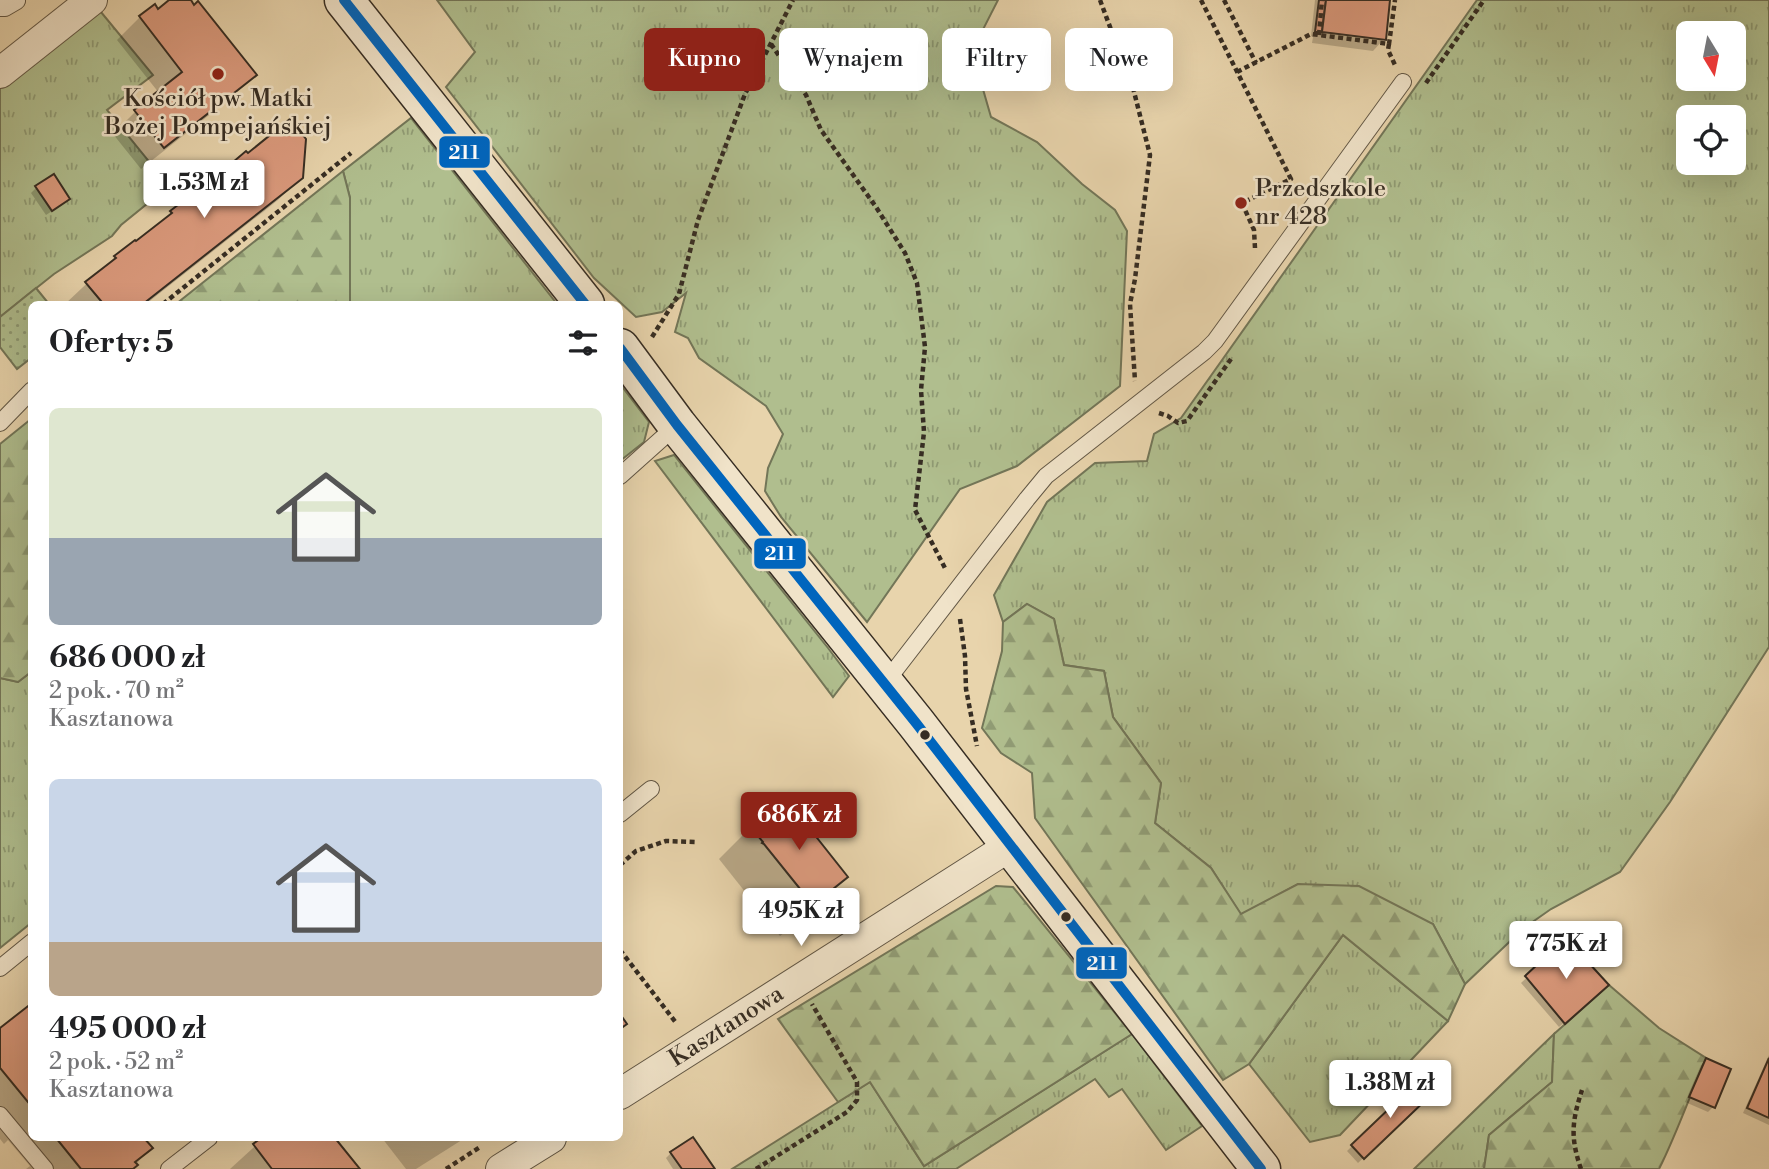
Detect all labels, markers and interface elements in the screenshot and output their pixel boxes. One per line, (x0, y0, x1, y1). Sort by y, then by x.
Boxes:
north arrow (1676, 21, 1746, 91)
map controls (1676, 21, 1746, 175)
chip: Kupno (644, 28, 765, 91)
chip: Wynajem (779, 28, 928, 91)
chip: Filtry (942, 28, 1051, 91)
chip: Nowe (1065, 28, 1173, 91)
marker: Kościół pw. Matki Bożej Pompejańskiej (210, 66, 226, 82)
place label: Kościół pw. Matki Bożej Pompejańskiej (103, 84, 332, 142)
button: locate (1676, 105, 1746, 175)
line badge: 211 (438, 135, 491, 169)
text: 211 (449, 141, 479, 165)
pin: 1.53M zł (132, 160, 276, 220)
text: 1.53M zł (159, 169, 249, 197)
place label: Przedszkole nr 428 (1255, 174, 1386, 232)
marker: Przedszkole nr 428 (1233, 195, 1249, 211)
text: Oferty: 5 (49, 324, 174, 362)
icon: filters (564, 324, 602, 362)
icon: home (263, 454, 389, 580)
line badge: 211 (753, 537, 807, 570)
text: 211 (765, 542, 795, 566)
text: 686 000 zł (49, 639, 205, 677)
text: 2 pok. · 70 m² (49, 677, 184, 705)
text: Kasztanowa (49, 705, 173, 733)
unlabelled marker (918, 728, 932, 742)
pin: 686K zł (734, 792, 864, 852)
text: 686K zł (757, 801, 841, 829)
icon: home (263, 825, 389, 951)
pin: 495K zł (736, 888, 866, 948)
text: 495K zł (758, 897, 844, 925)
unlabelled marker (1059, 910, 1073, 924)
pin: 775K zł (1501, 922, 1631, 981)
text: 775K zł (1525, 930, 1607, 958)
line badge: 211 (1075, 946, 1128, 980)
text: 211 (1087, 952, 1117, 976)
street label: Kasztanowa (663, 978, 790, 1074)
text: 495 000 zł (49, 1010, 206, 1048)
text: 2 pok. · 52 m² (49, 1048, 183, 1076)
pin: 1.38M zł (1318, 1060, 1462, 1120)
text: 1.38M zł (1345, 1069, 1435, 1097)
text: Kasztanowa (49, 1076, 173, 1104)

